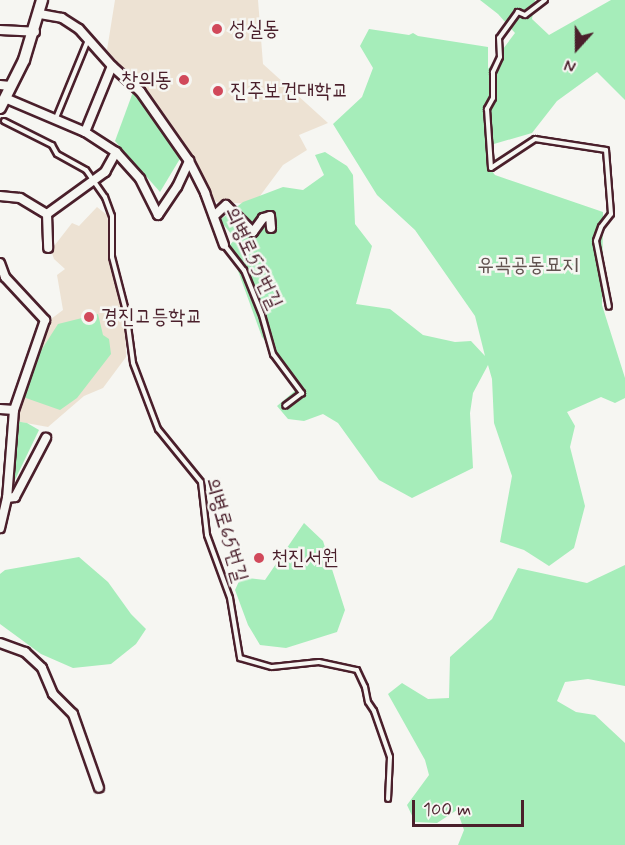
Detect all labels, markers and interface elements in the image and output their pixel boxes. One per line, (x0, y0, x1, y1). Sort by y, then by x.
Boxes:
place label: 성실동 (229, 16, 280, 42)
north arrow (547, 18, 607, 78)
marker: 성실동 (210, 22, 224, 36)
text: N (562, 54, 579, 77)
place label: 창의동 (121, 67, 172, 93)
marker: 창의동 (177, 73, 191, 87)
place label: 진주보건대학교 (230, 78, 348, 104)
marker: 진주보건대학교 (211, 84, 225, 98)
street label: 의병로55번길 (218, 203, 288, 313)
park label: 유곡공동묘지 (477, 252, 579, 278)
place label: 경진고등학교 (101, 304, 202, 330)
marker: 경진고등학교 (82, 310, 96, 324)
street label: 의병로65번길 (199, 475, 253, 585)
place label: 천진서원 (271, 545, 339, 571)
marker: 천진서원 (252, 551, 266, 565)
scale bar (415, 788, 528, 826)
text: 100 m (423, 798, 471, 822)

